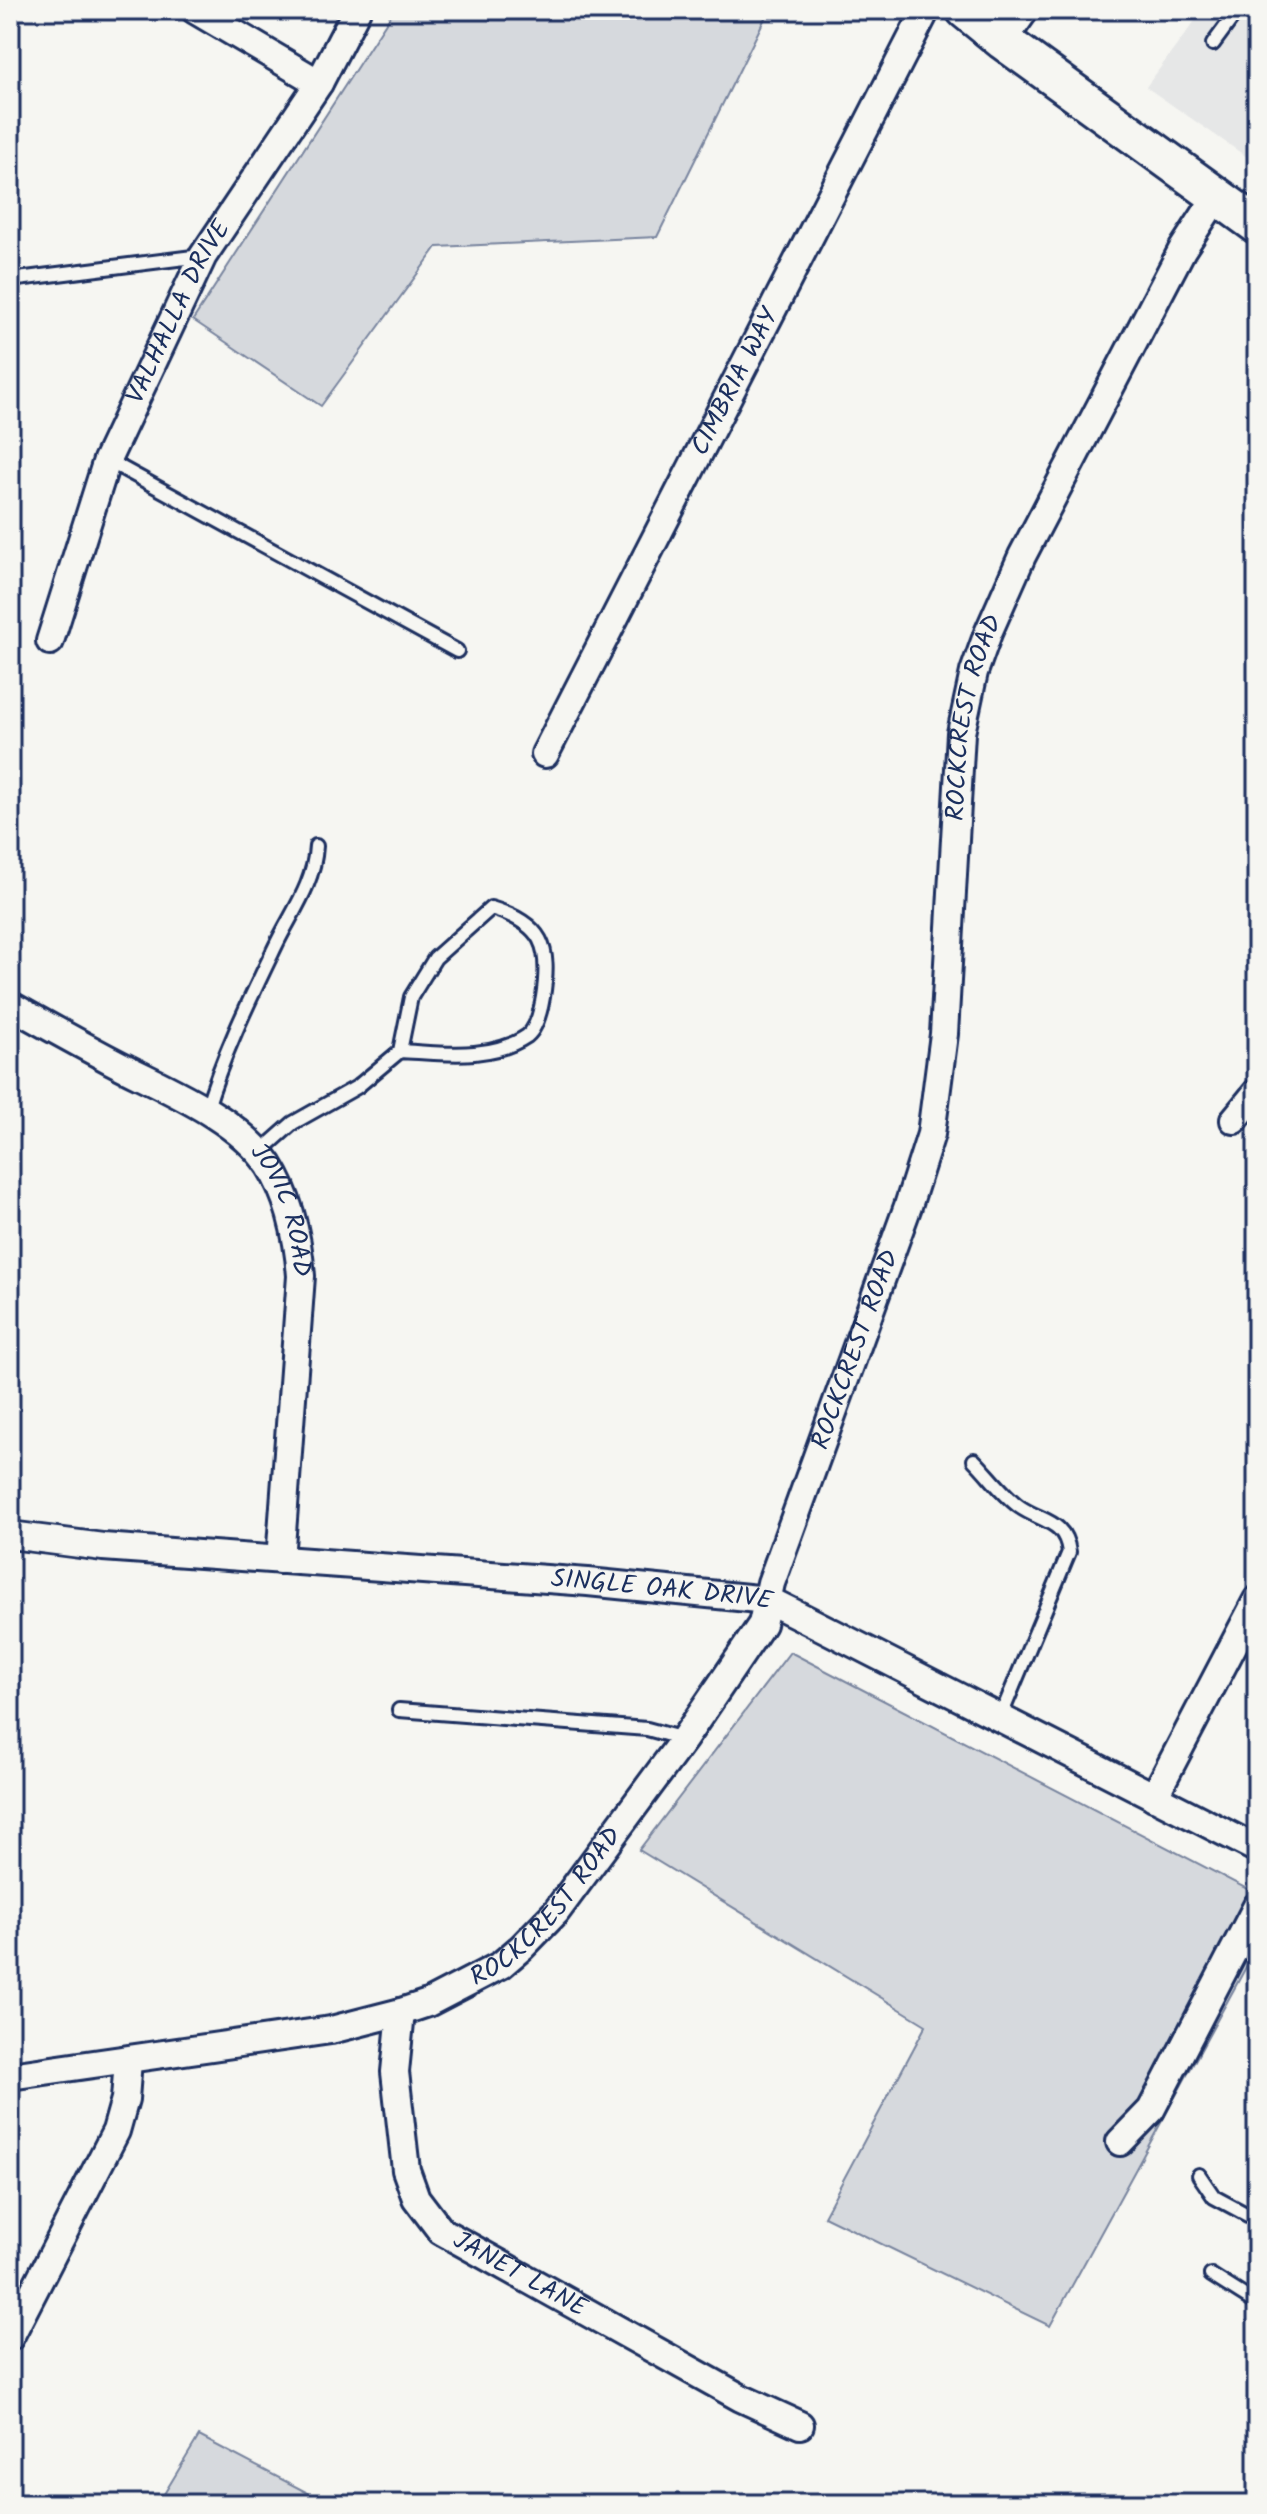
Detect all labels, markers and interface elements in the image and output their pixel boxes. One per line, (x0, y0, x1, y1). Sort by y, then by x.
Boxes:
street label: VALHALLA DRIVE (115, 211, 243, 411)
street label: CIMBRIA WAY (680, 300, 791, 463)
street label: ROCKCREST ROAD (935, 608, 1015, 822)
street label: JOVIC ROAD (239, 1134, 322, 1279)
street label: ROCKCREST ROAD (800, 1244, 911, 1456)
street label: SINGLE OAK DRIVE (550, 1558, 778, 1623)
street label: ROCKCREST ROAD (463, 1818, 633, 1999)
street label: JANET LANE (445, 2220, 595, 2329)

